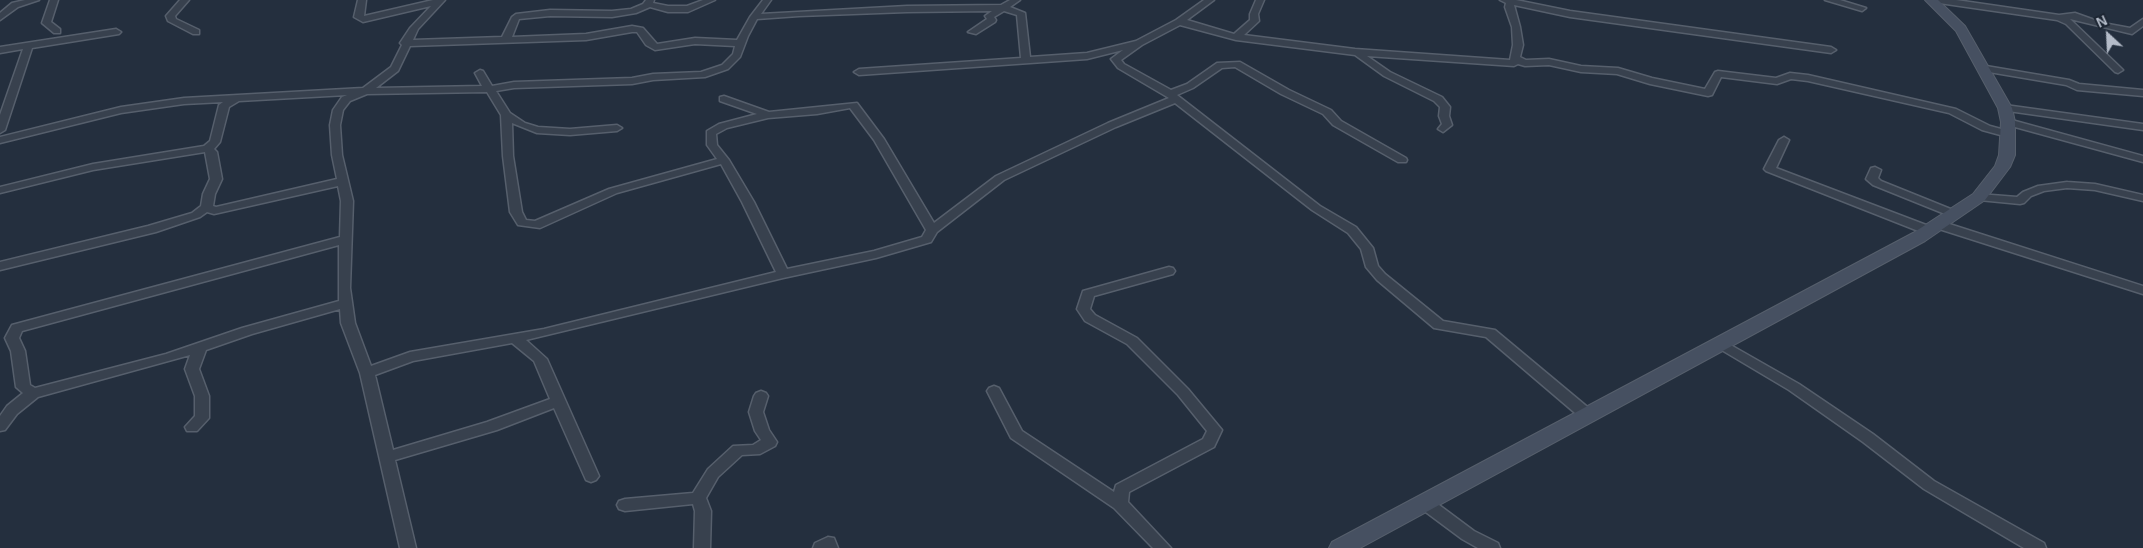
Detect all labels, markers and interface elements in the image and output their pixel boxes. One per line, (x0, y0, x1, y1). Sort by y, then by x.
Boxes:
north arrow (2083, 10, 2133, 60)
text: N (2094, 12, 2110, 31)

